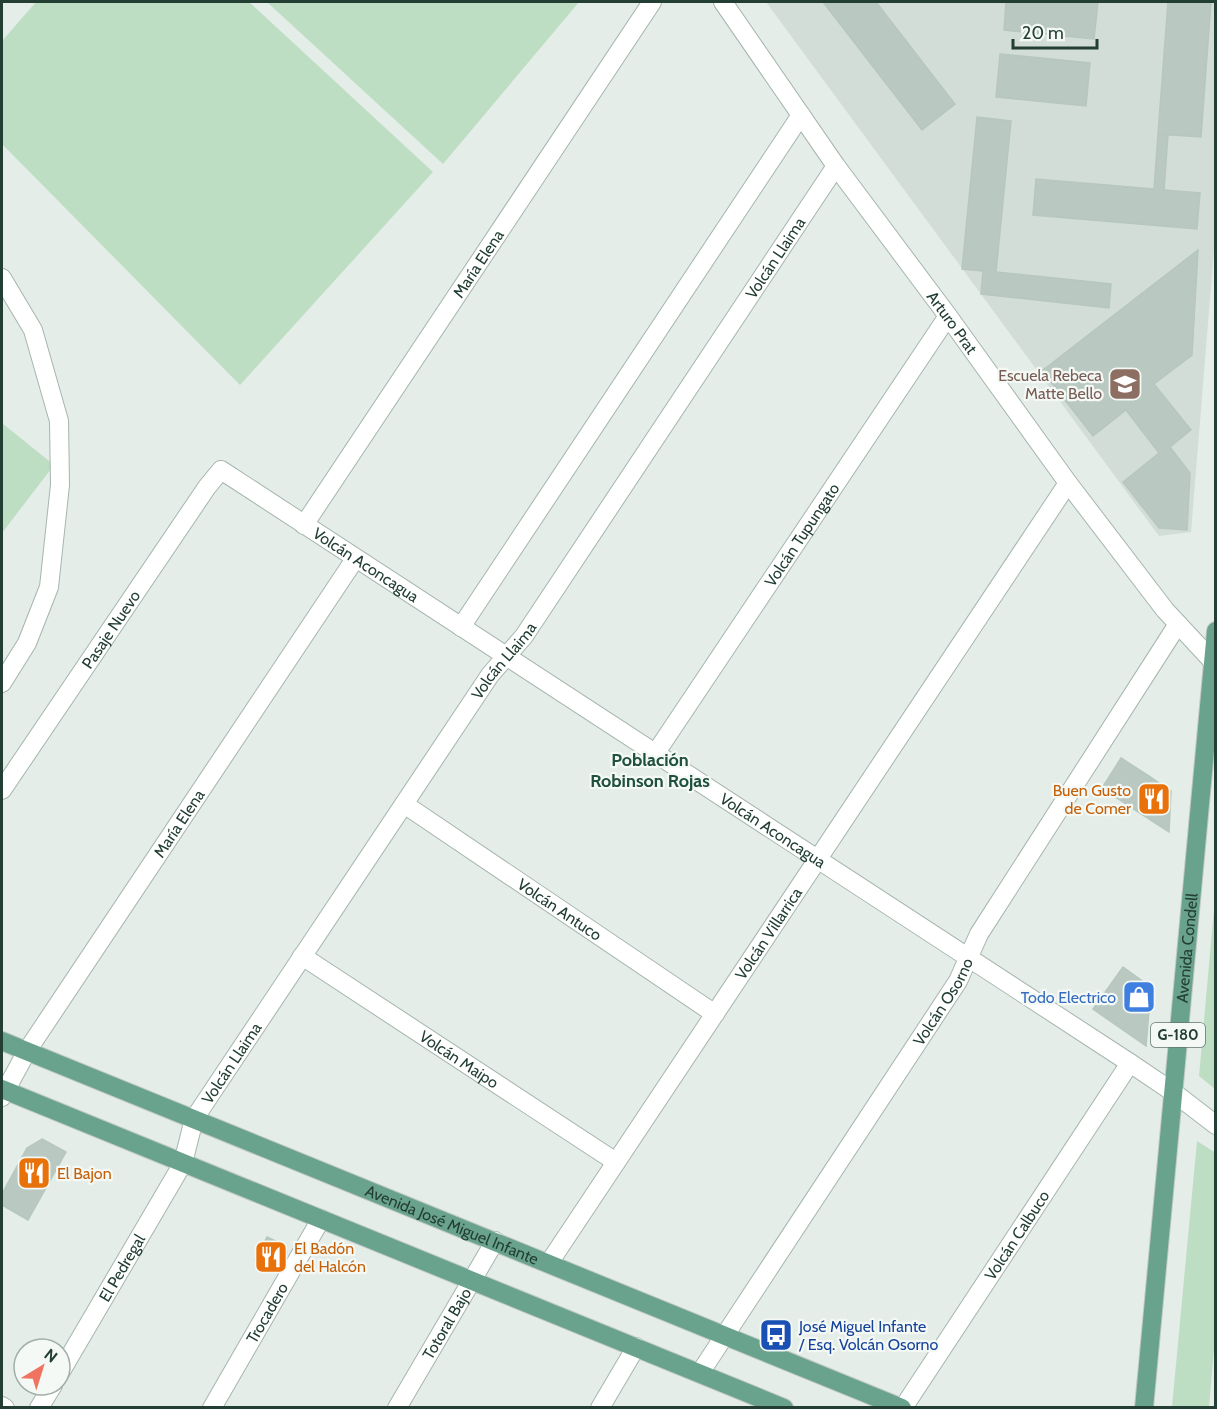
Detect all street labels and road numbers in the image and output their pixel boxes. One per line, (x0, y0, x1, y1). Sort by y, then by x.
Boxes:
street label: Volcán Llaima (742, 214, 809, 302)
street label: María Elena (449, 226, 508, 302)
street label: Arturo Prat (923, 288, 981, 358)
street label: Volcán Tupungato (761, 479, 844, 590)
street label: Volcán Aconcagua (309, 524, 422, 607)
street label: Pasaje Nuevo (78, 587, 144, 672)
street label: Volcán Llaima (467, 619, 541, 703)
street label: María Elena (150, 786, 209, 861)
street label: Volcán Aconcagua (716, 789, 830, 872)
street label: Volcán Antuco (514, 875, 605, 945)
street label: Volcán Villarrica (731, 884, 806, 983)
street label: Avenida Condell (1173, 892, 1202, 1004)
street label: Volcán Osorno (909, 955, 977, 1049)
street label: Volcán Llaima (198, 1019, 266, 1107)
road number: G-180 (1151, 1023, 1205, 1047)
street label: Volcán Maipo (416, 1027, 502, 1092)
street label: Avenida José Miguel Infante (363, 1181, 541, 1269)
street label: Volcán Calbuco (981, 1187, 1054, 1284)
street label: El Pedregal (95, 1231, 149, 1305)
street label: Trocadero (243, 1279, 292, 1347)
street label: Totoral Bajo (419, 1284, 475, 1363)

